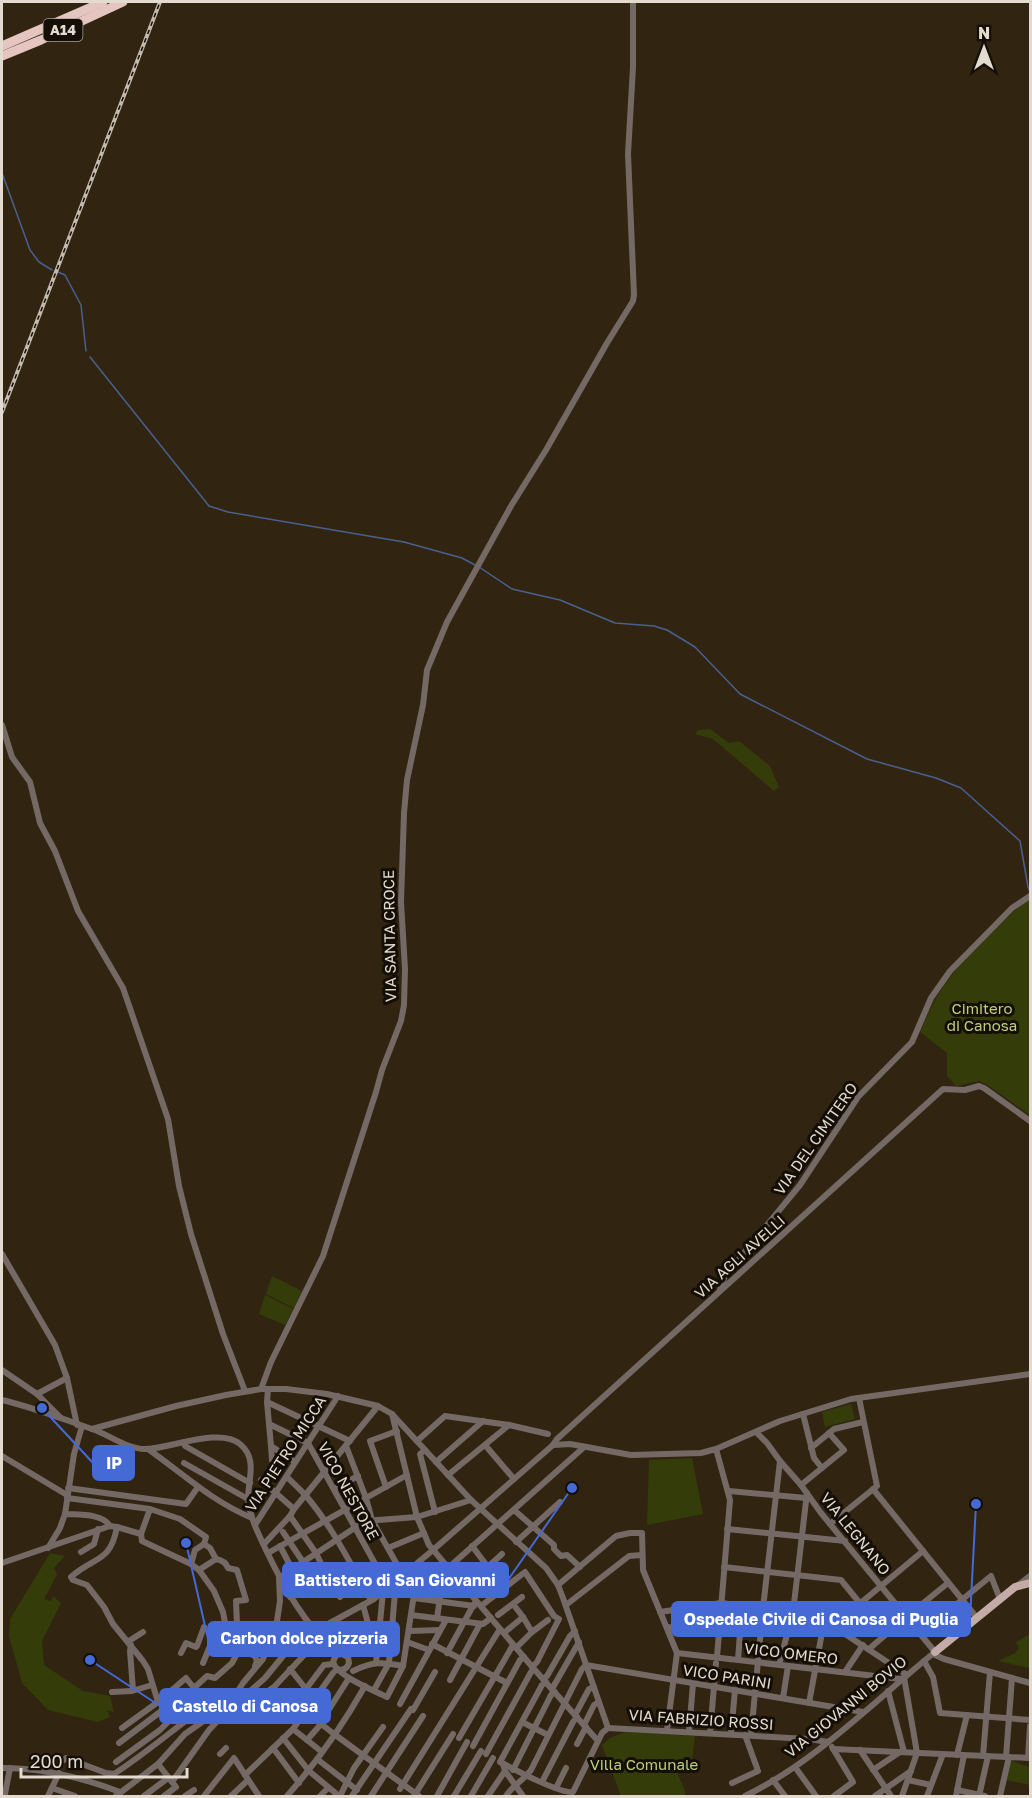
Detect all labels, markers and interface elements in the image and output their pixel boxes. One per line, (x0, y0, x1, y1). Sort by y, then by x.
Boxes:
north arrow (954, 18, 1014, 78)
road number: A14 (44, 19, 82, 41)
text: N (978, 23, 990, 43)
street label: VIA SANTA CROCE (379, 870, 399, 1002)
park label: Cimitero di Canosa (947, 999, 1017, 1034)
street label: VIA DEL CIMITERO (770, 1079, 861, 1198)
street label: VIA AGLI AVELLI (690, 1211, 788, 1302)
street label: VIA PIETRO MICCA (241, 1392, 329, 1515)
street label: VICO NESTORE (315, 1438, 383, 1543)
callout: IP (93, 1446, 134, 1480)
text: IP (106, 1453, 122, 1473)
street label: VIA LEGNANO (817, 1489, 894, 1578)
callout: Battistero di San Giovanni (283, 1563, 508, 1597)
text: Battistero di San Giovanni (294, 1570, 496, 1590)
callout: Ospedale Civile di Canosa di Puglia (672, 1602, 970, 1636)
text: Ospedale Civile di Canosa di Puglia (684, 1609, 958, 1629)
callout: Carbon dolce pizzeria (208, 1622, 399, 1656)
text: Carbon dolce pizzeria (220, 1628, 388, 1648)
street label: VICO OMERO (743, 1638, 839, 1668)
street label: VIA GIOVANNI BOVIO (781, 1652, 910, 1761)
street label: VICO PARINI (682, 1660, 773, 1692)
callout: Castello di Canosa (160, 1689, 330, 1723)
text: Castello di Canosa (172, 1696, 318, 1716)
street label: VIA FABRIZIO ROSSI (628, 1705, 774, 1733)
scale bar (21, 1741, 188, 1779)
text: 200 m (30, 1750, 83, 1772)
park label: Villa Comunale (590, 1755, 699, 1773)

